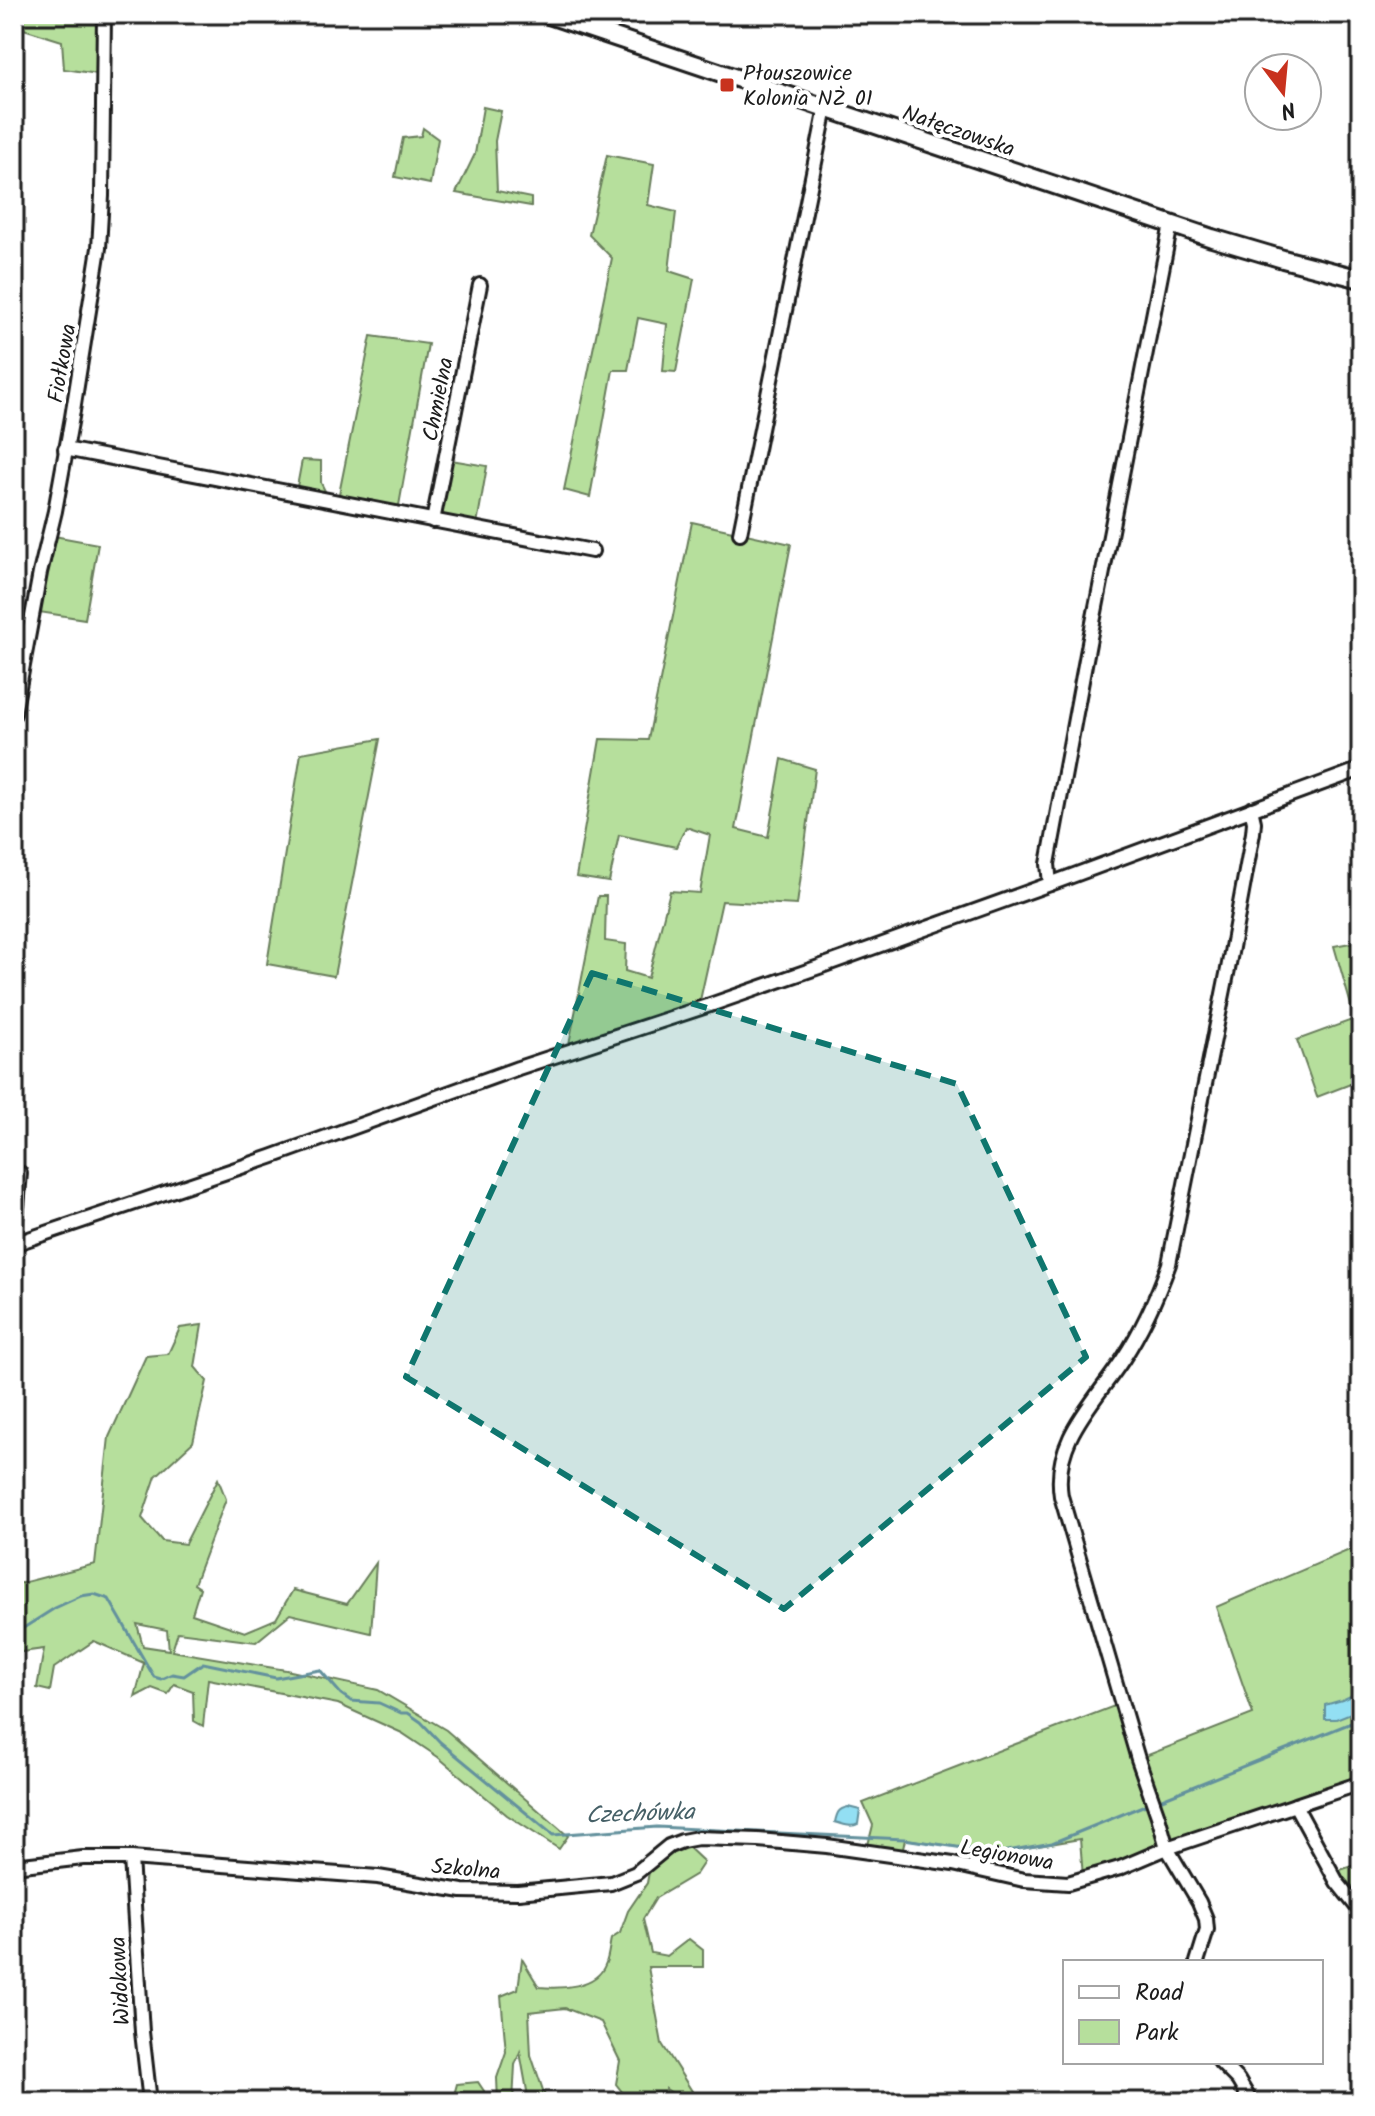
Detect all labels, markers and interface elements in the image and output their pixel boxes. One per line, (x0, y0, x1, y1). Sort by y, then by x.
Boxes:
north arrow (1243, 52, 1323, 132)
place label: Płouszowice Kolonia NŻ 01 (743, 57, 873, 117)
marker: Płouszowice Kolonia NŻ 01 (718, 76, 736, 94)
text: N (1276, 90, 1299, 128)
street label: Nałęczowska (897, 97, 1019, 168)
street label: Fiołkowa (39, 321, 88, 406)
street label: Chmielna (414, 354, 465, 445)
water label: Czechówka (585, 1793, 697, 1836)
street label: Legionowa (957, 1831, 1056, 1882)
street label: Szkolna (430, 1850, 502, 1891)
street label: Widokowa (102, 1936, 141, 2026)
legend (1063, 1960, 1323, 2064)
text: Road (1135, 1974, 1184, 2013)
text: Park (1135, 2014, 1179, 2053)

